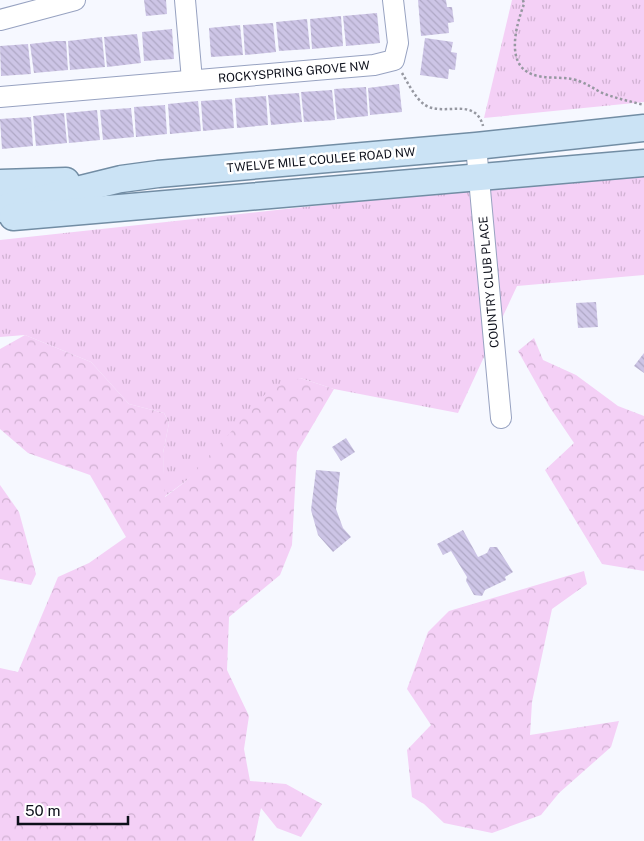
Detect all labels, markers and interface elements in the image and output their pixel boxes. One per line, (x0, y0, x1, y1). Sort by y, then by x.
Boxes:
street label: ROCKYSPRING GROVE NW (218, 58, 371, 86)
street label: TWELVE MILE COULEE ROAD NW (226, 145, 416, 175)
street label: COUNTRY CLUB PLACE (476, 215, 502, 349)
scale bar (18, 794, 128, 826)
text: 50 m (25, 802, 60, 819)

